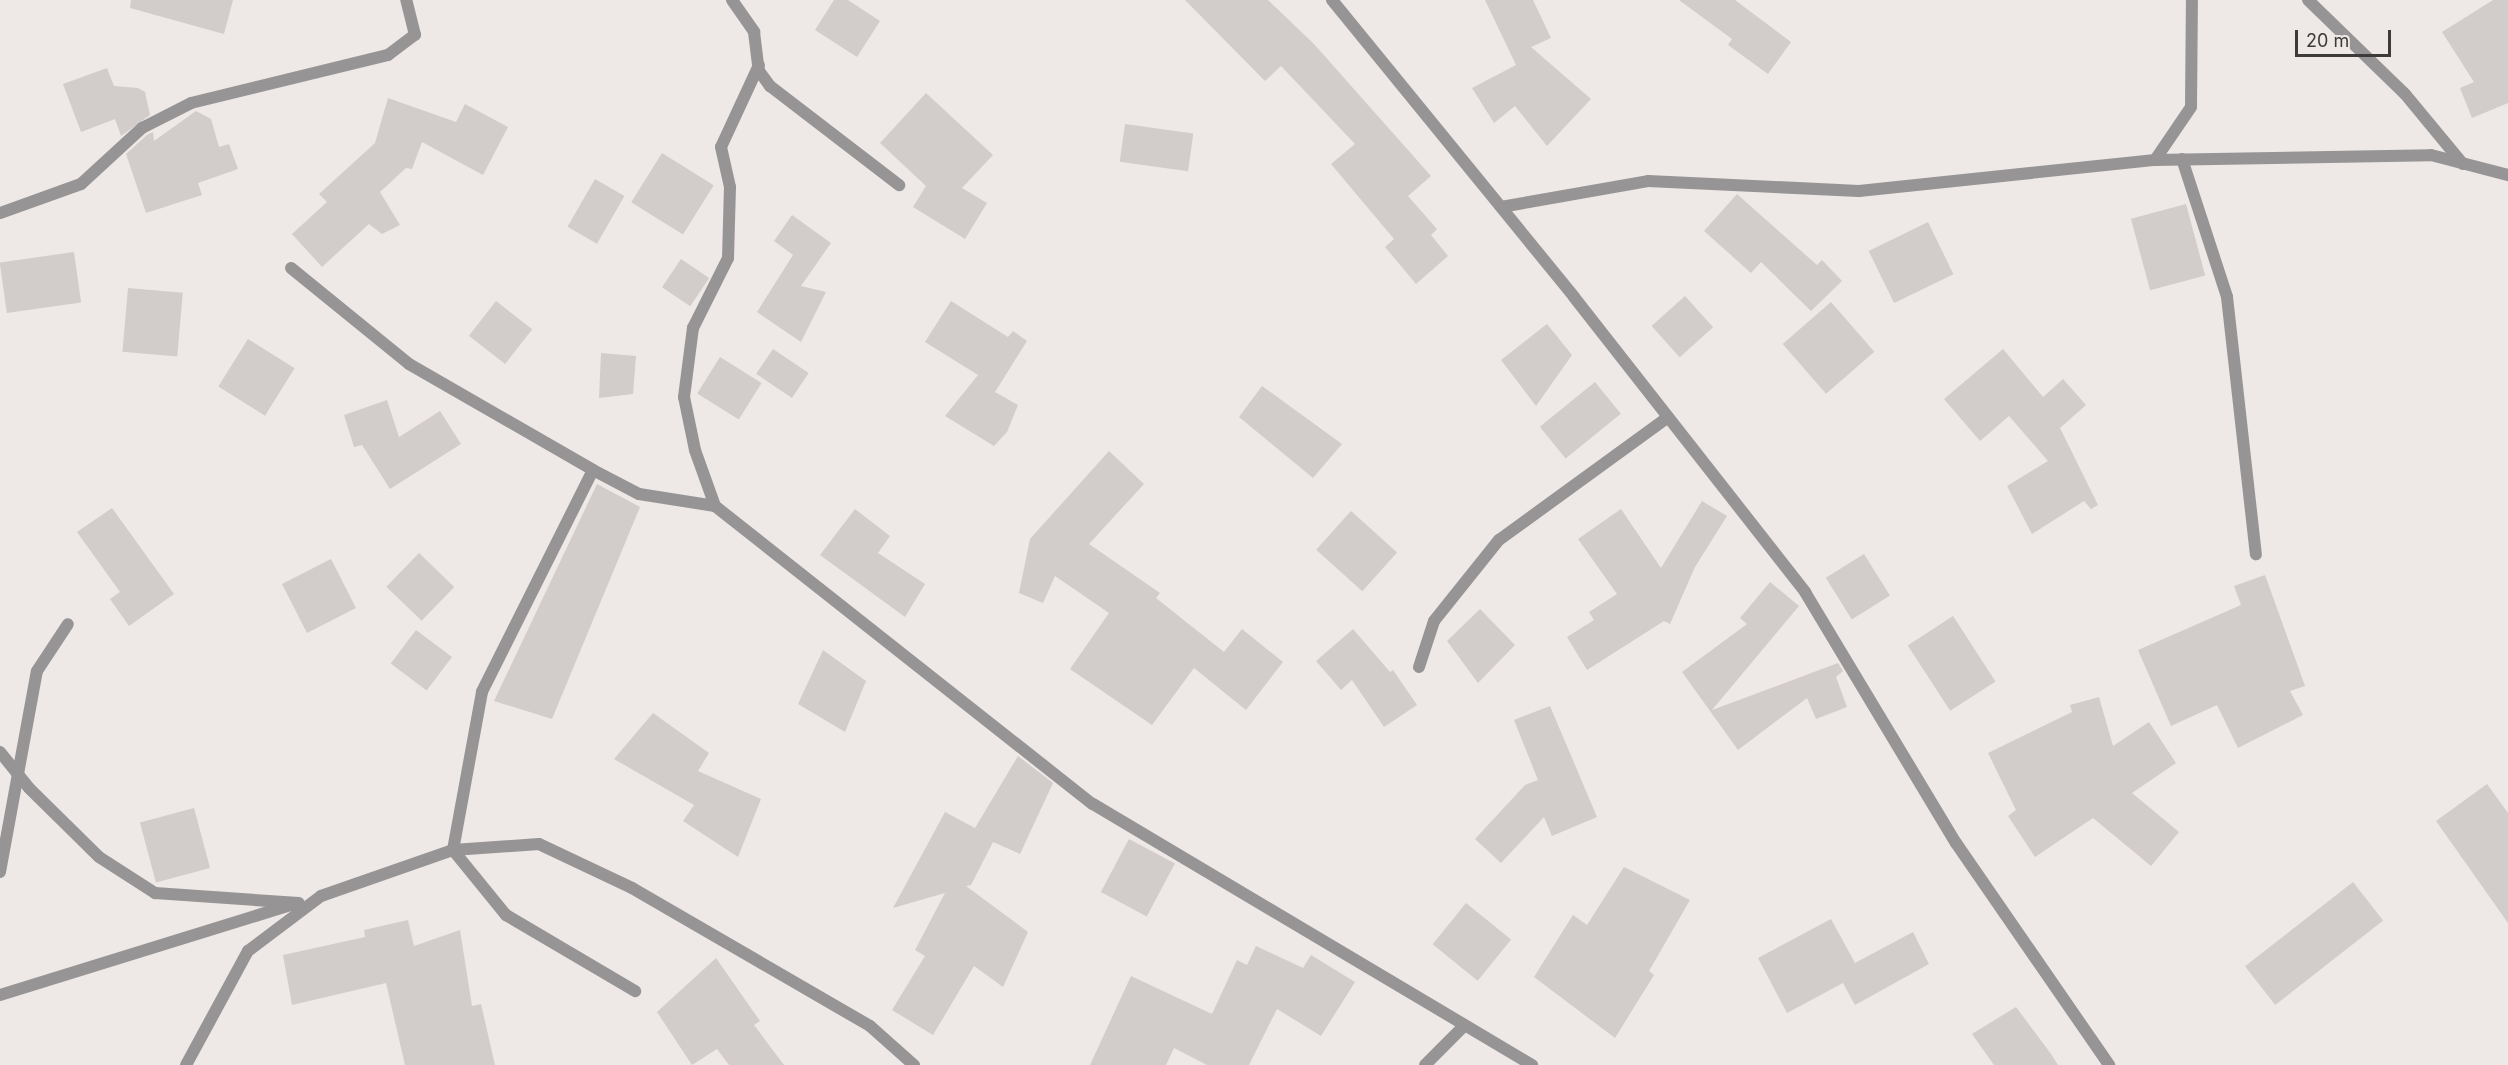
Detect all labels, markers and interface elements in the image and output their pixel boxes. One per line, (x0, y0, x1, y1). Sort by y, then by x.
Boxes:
scale bar (2298, 18, 2394, 56)
text: 20 m (2306, 30, 2349, 51)

